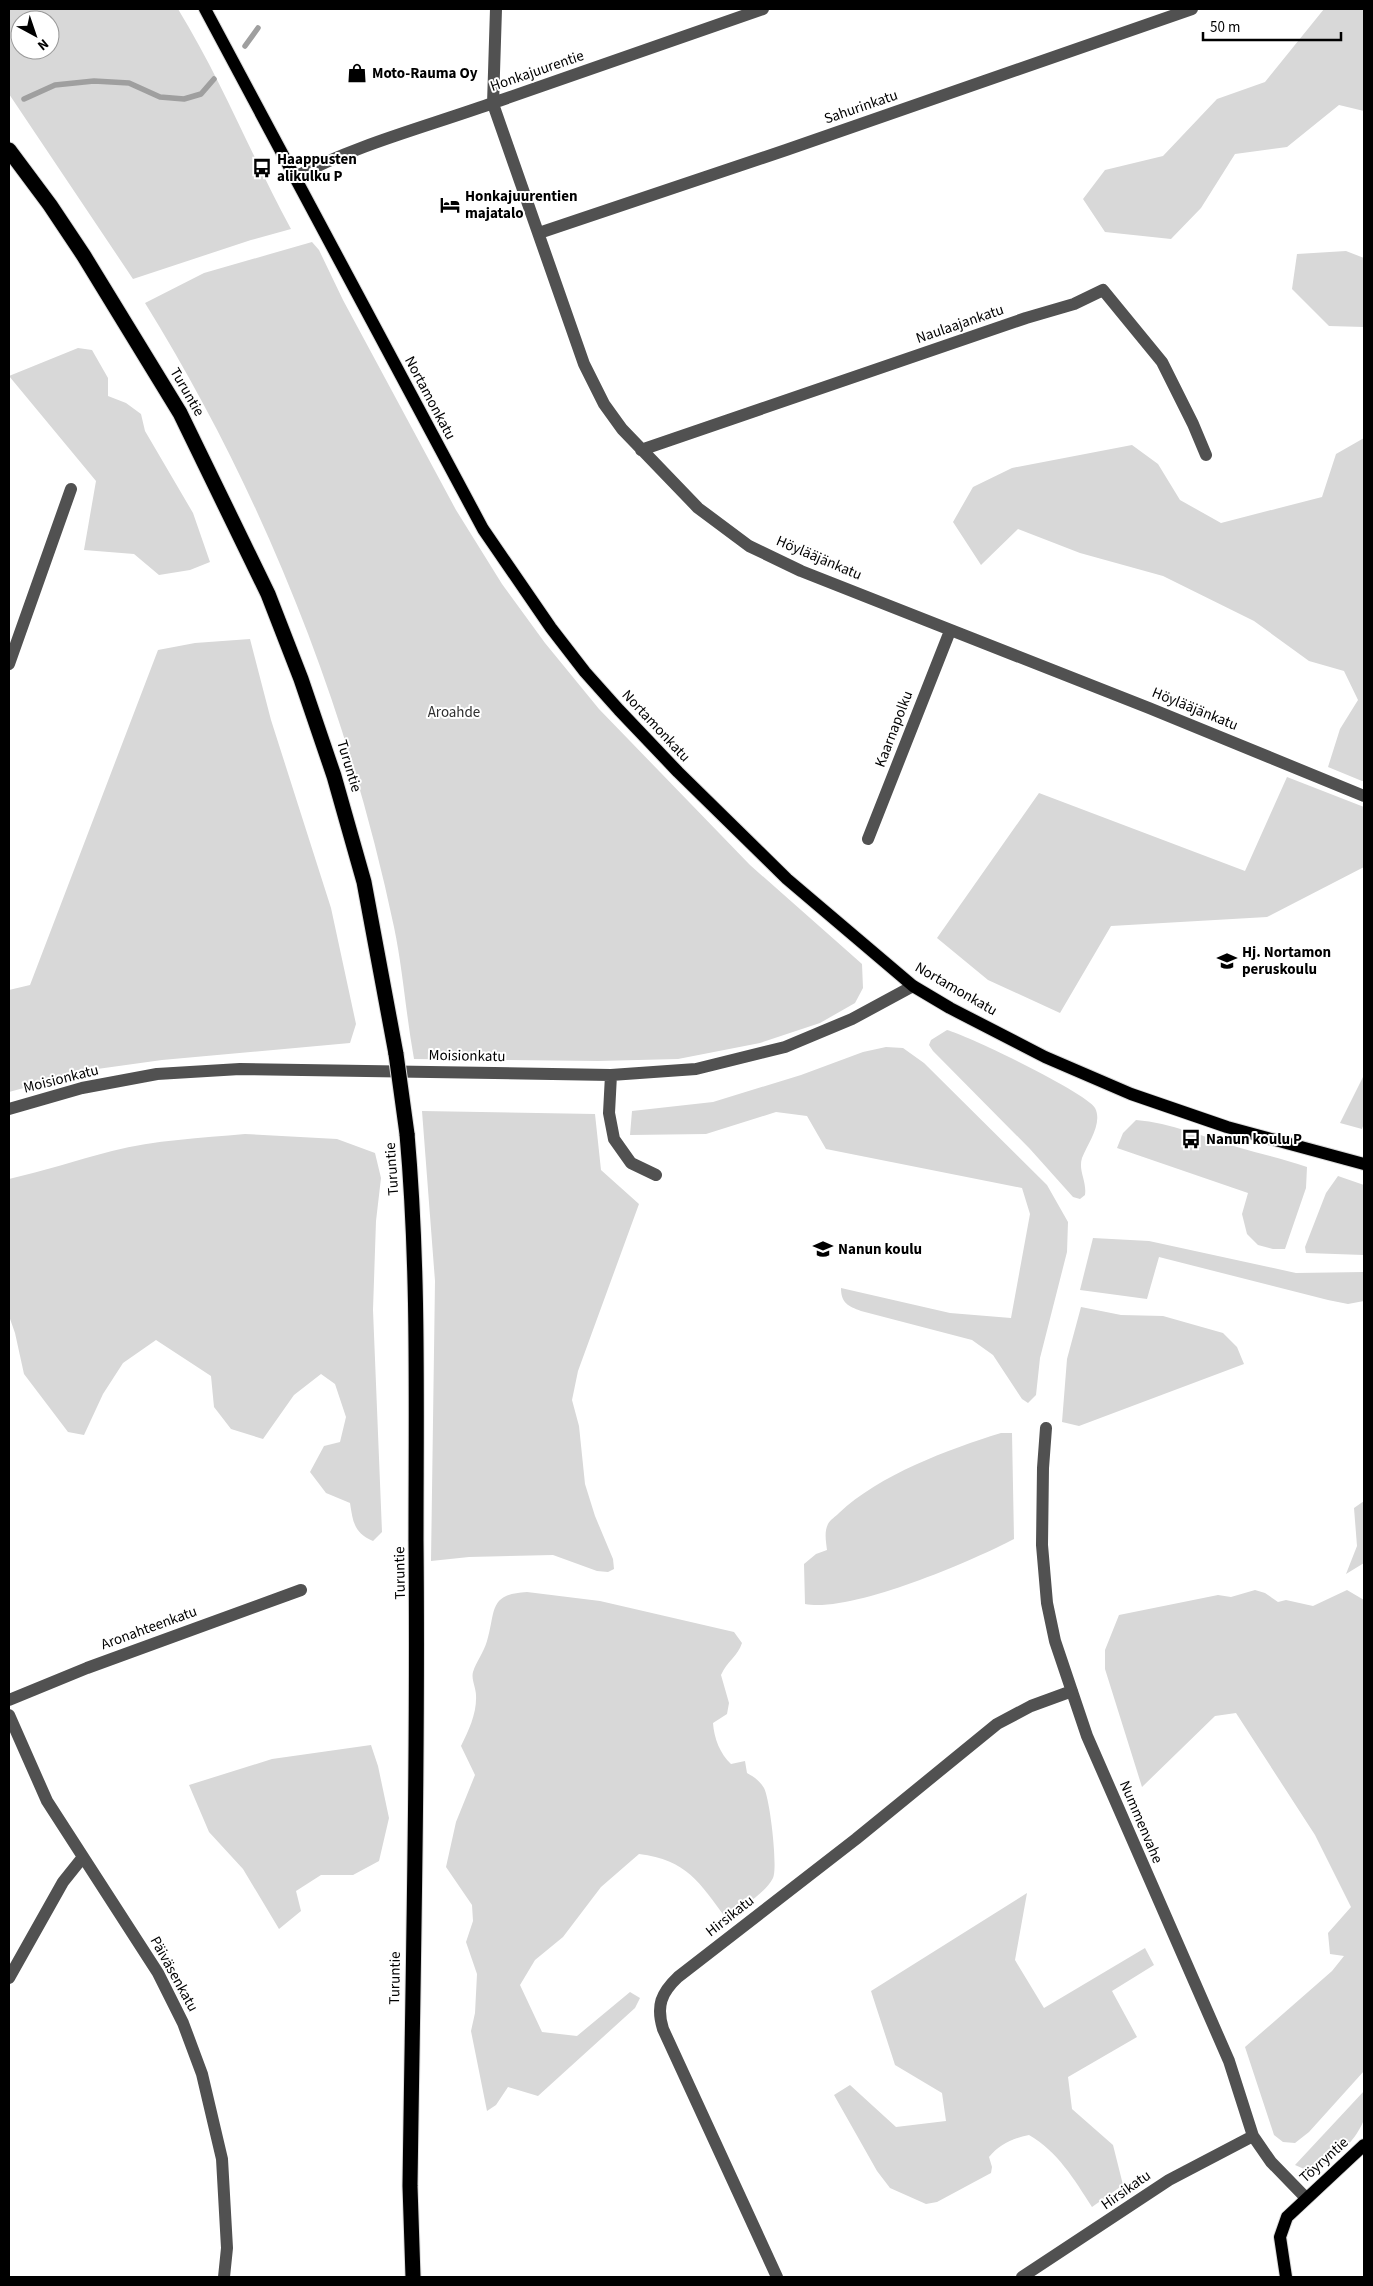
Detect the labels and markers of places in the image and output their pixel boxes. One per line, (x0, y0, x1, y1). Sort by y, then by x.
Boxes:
shop icon: Moto-Rauma Oy (346, 62, 368, 84)
place label: Moto-Rauma Oy (372, 63, 478, 84)
place label: Haappusten alikulku P (277, 149, 357, 187)
bus stop icon: Haappusten alikulku P (251, 157, 273, 179)
place label: Honkajuurentien majatalo (465, 186, 578, 224)
hotel icon: Honkajuurentien majatalo (439, 194, 461, 216)
place label: Hj. Nortamon peruskoulu (1242, 942, 1331, 980)
school or university icon: Hj. Nortamon peruskoulu (1216, 950, 1238, 972)
bus stop icon: Nanun koulu P (1180, 1128, 1202, 1150)
place label: Nanun koulu P (1206, 1129, 1302, 1150)
school or university icon: Nanun koulu (812, 1238, 834, 1260)
place label: Nanun koulu (838, 1239, 922, 1260)

